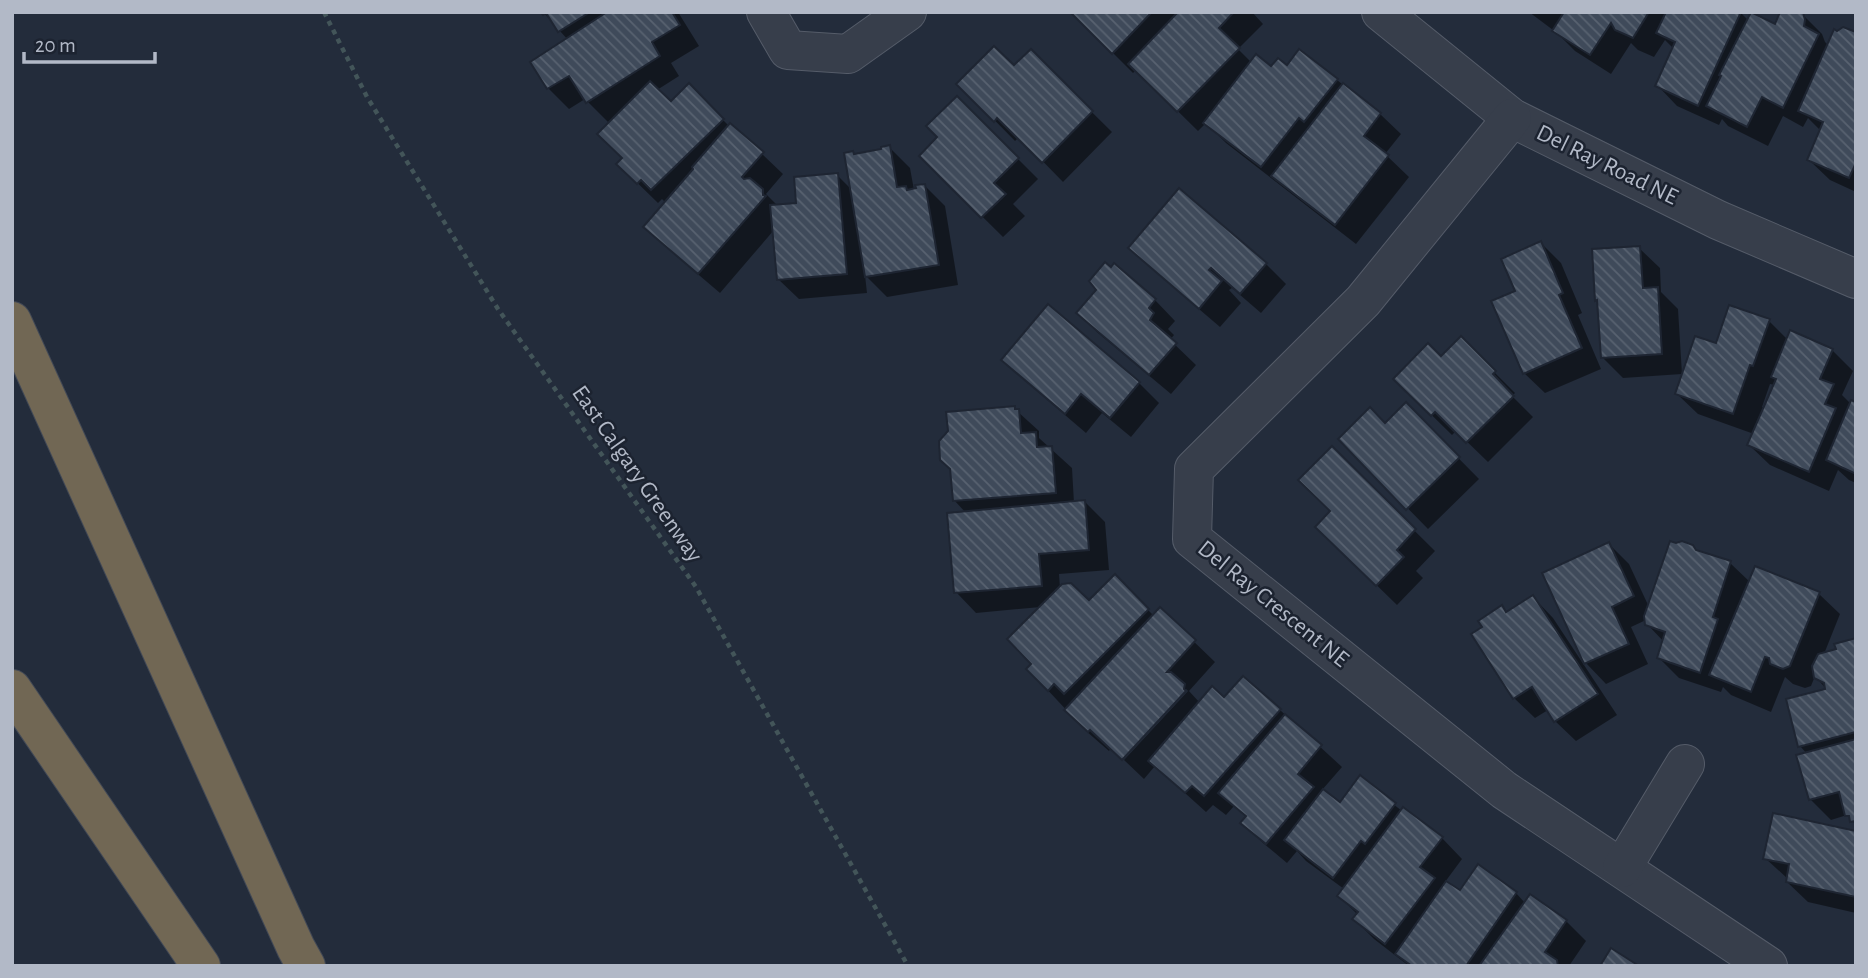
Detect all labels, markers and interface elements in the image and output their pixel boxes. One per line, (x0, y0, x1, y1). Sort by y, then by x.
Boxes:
scale bar (24, 21, 156, 65)
text: 20 m (35, 35, 76, 56)
street label: Del Ray Road NE (1533, 120, 1682, 210)
street label: East Calgary Greenway (567, 381, 707, 567)
street label: Del Ray Crescent NE (1193, 536, 1353, 672)

